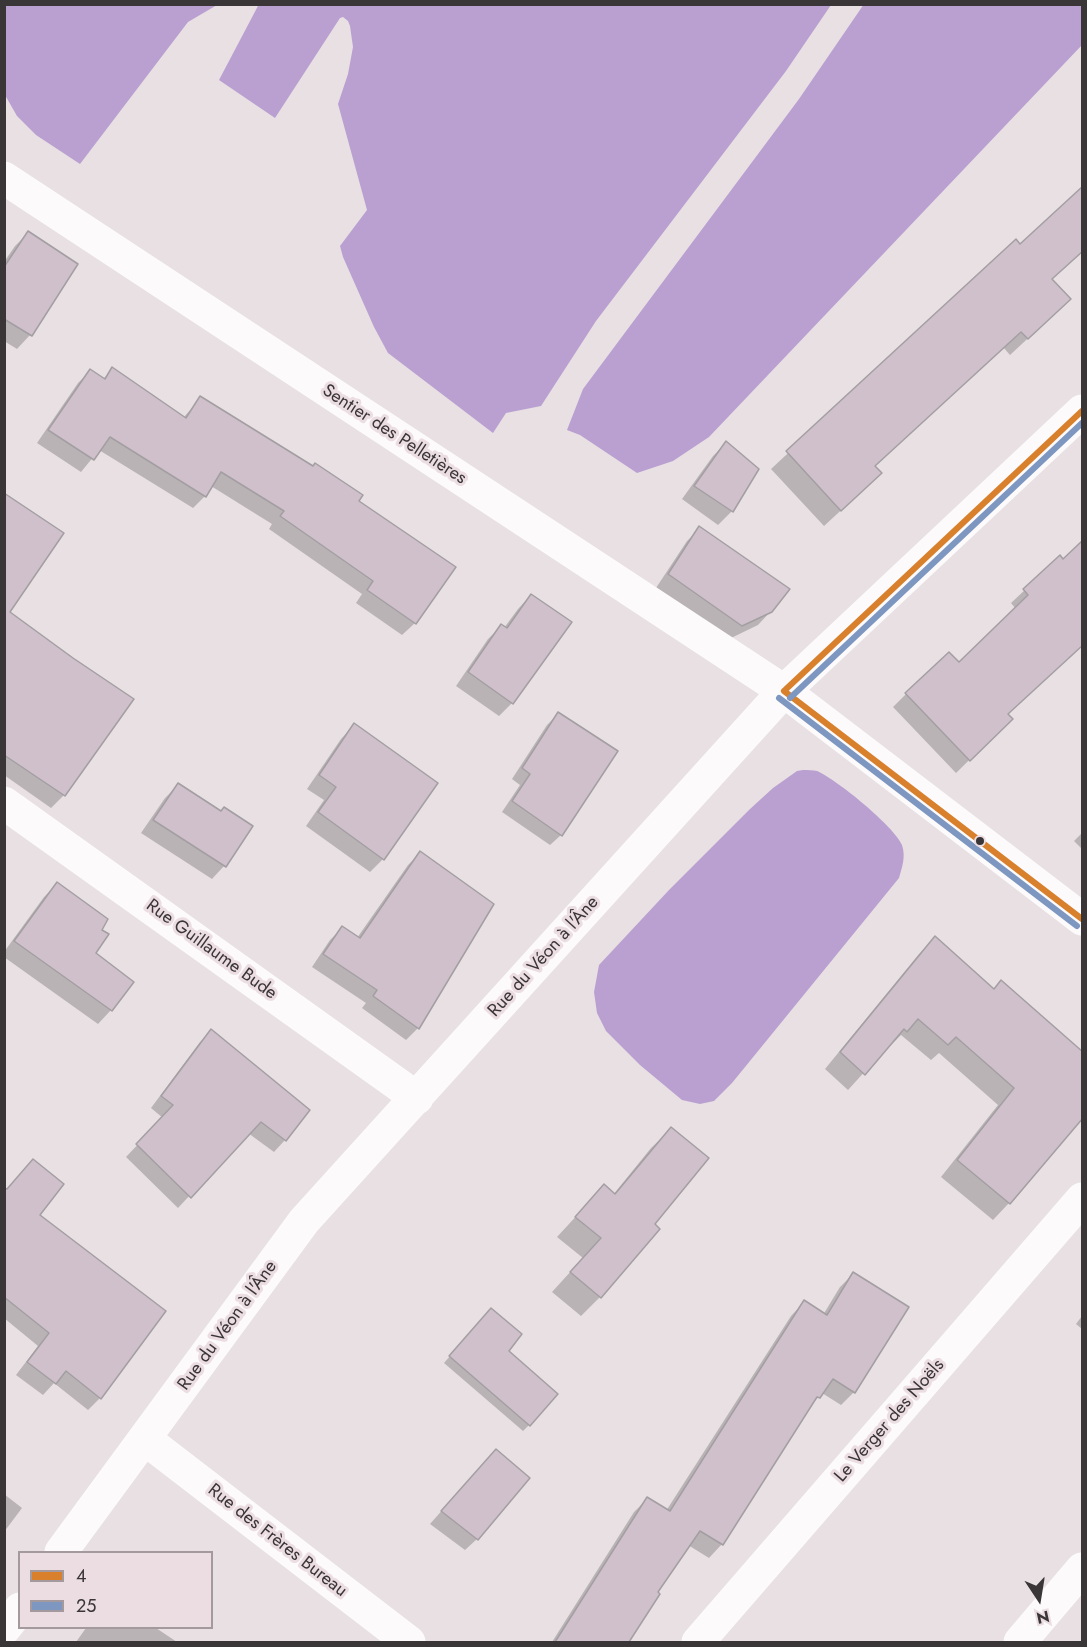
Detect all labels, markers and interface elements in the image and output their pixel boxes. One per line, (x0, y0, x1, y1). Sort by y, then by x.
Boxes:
street label: Sentier des Pelletières (318, 380, 470, 490)
unlabelled marker (974, 835, 986, 847)
street label: Rue du Véon à l'Âne (484, 892, 604, 1022)
street label: Rue Guillaume Bude (141, 895, 281, 1005)
street label: Rue du Véon à l'Âne (174, 1257, 282, 1395)
street label: Le Verger des Noëls (831, 1355, 949, 1487)
street label: Rue des Frères Bureau (203, 1480, 351, 1602)
legend (18, 1551, 213, 1629)
text: 4 (76, 1563, 87, 1589)
north arrow (1009, 1569, 1069, 1629)
text: 25 (76, 1593, 96, 1619)
text: N (1034, 1605, 1051, 1630)

